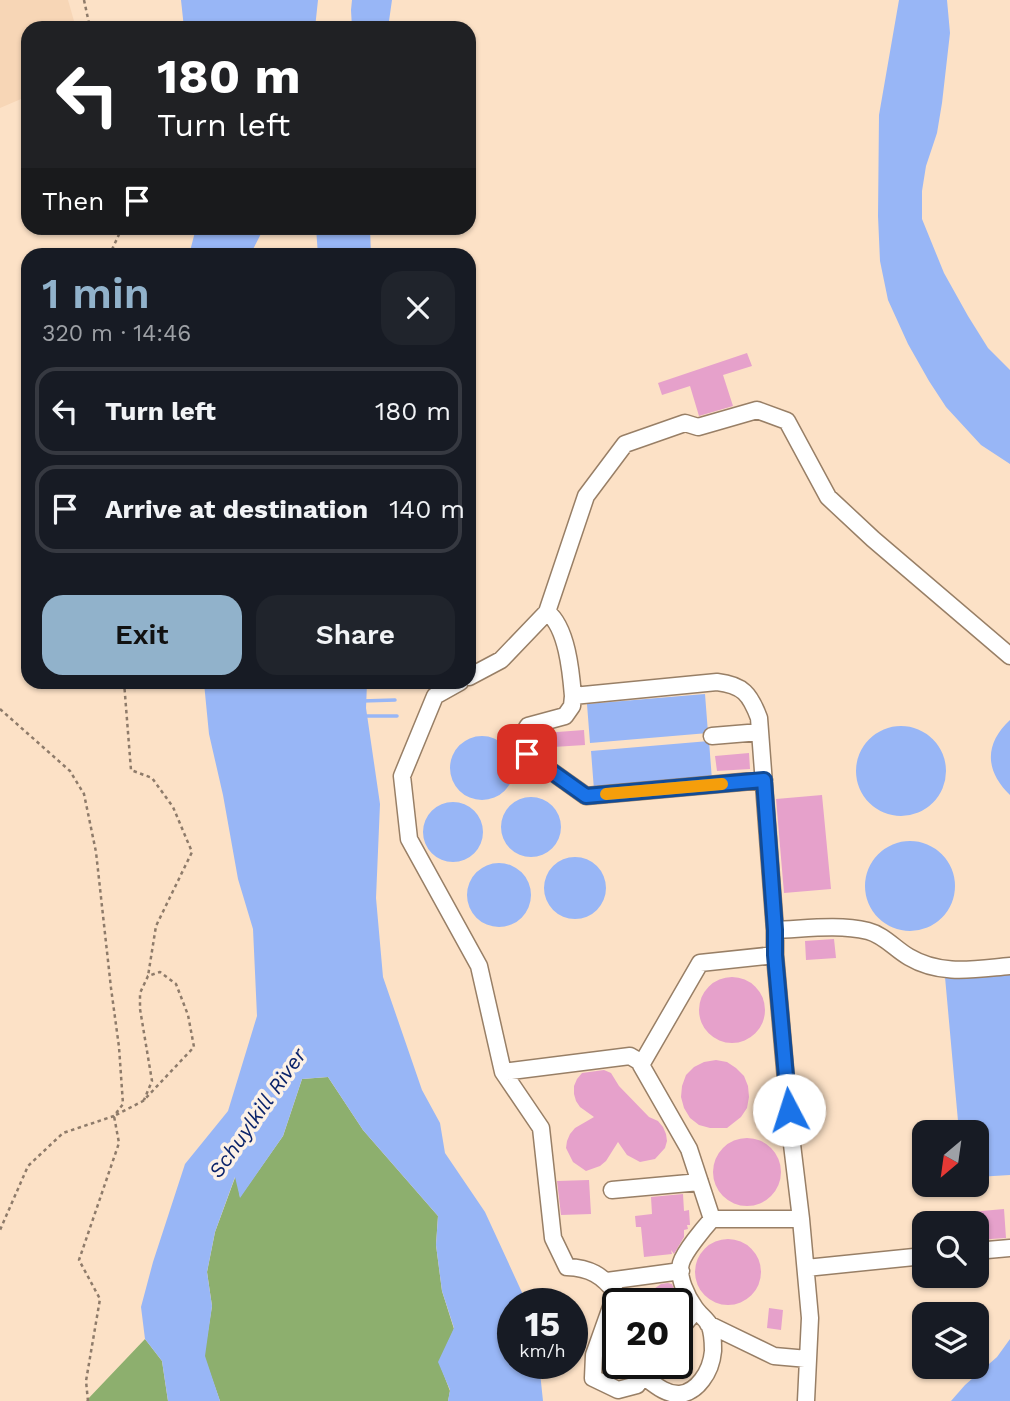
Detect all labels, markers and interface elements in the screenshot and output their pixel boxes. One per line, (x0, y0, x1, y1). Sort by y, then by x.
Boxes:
text: 180 m (157, 47, 301, 105)
icon: left (42, 49, 133, 140)
text: Turn left (157, 106, 290, 144)
icon: arrive (118, 182, 156, 220)
text: Then (42, 186, 104, 216)
text: 1 min (42, 269, 150, 318)
button: close (381, 271, 455, 345)
text: 320 m · 14:46 (42, 320, 191, 347)
icon: left (46, 392, 84, 430)
text: Turn left (105, 396, 216, 426)
text: 180 m (375, 396, 451, 426)
icon: arrive (46, 490, 84, 528)
text: Arrive at destination (105, 494, 368, 524)
text: 140 m (389, 494, 465, 524)
button: Exit (42, 595, 242, 675)
button: Share (256, 595, 455, 675)
pin (497, 724, 557, 784)
icon: arrive (508, 735, 546, 773)
water label: Schuylkill River (203, 1043, 311, 1183)
position arrow (752, 1073, 826, 1147)
north arrow (912, 1120, 989, 1197)
map controls (912, 1120, 989, 1379)
button: search (912, 1211, 989, 1288)
speed limit sign: 20 (602, 1288, 693, 1379)
button: layers (912, 1302, 989, 1379)
text: 15 (525, 1303, 560, 1345)
text: km/h (519, 1340, 566, 1361)

